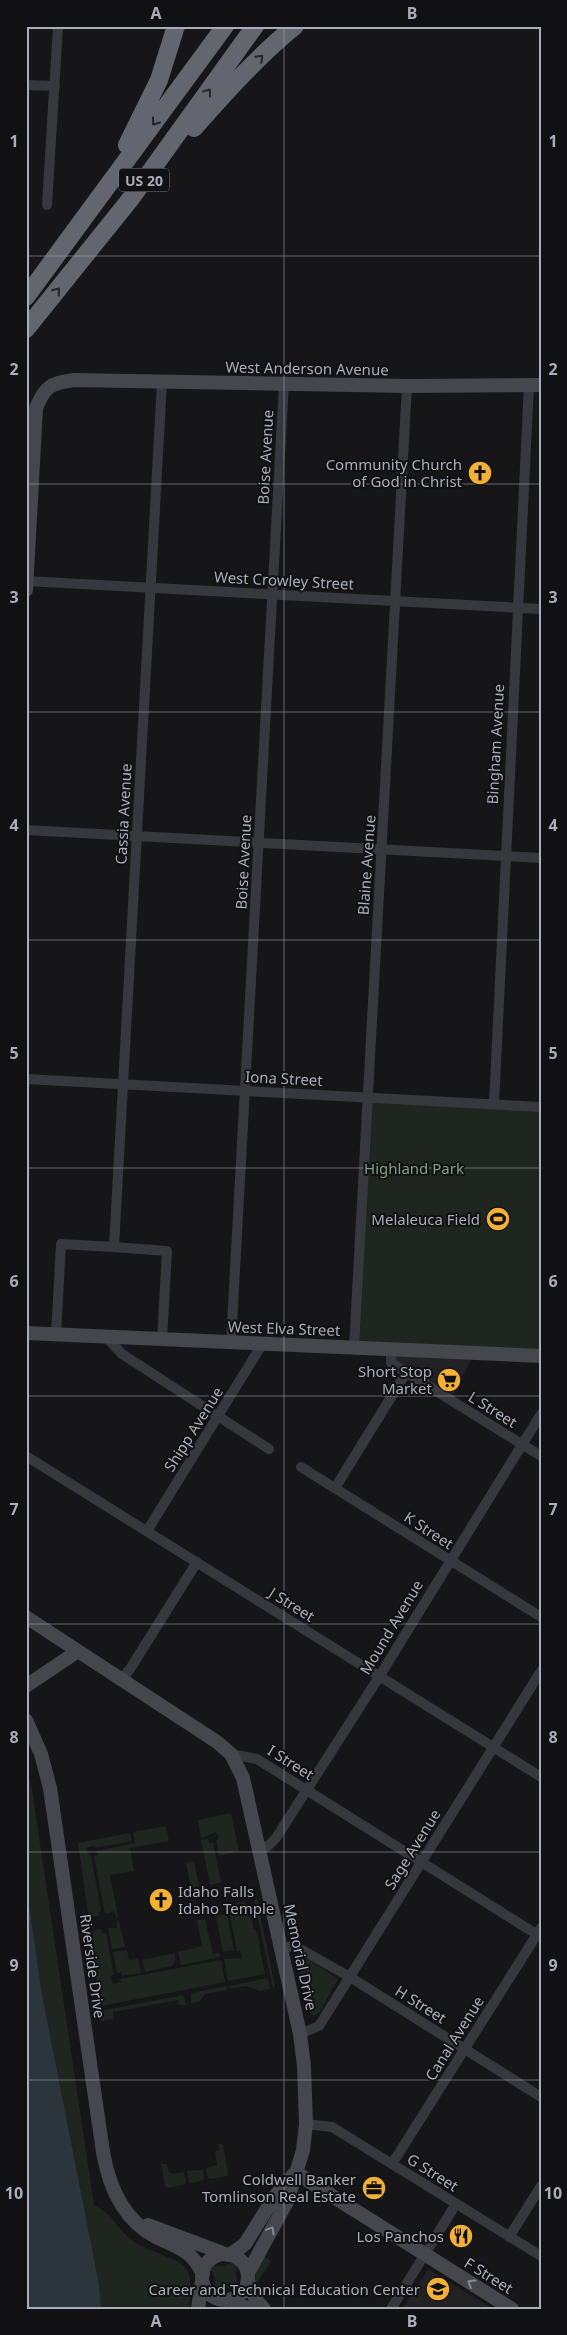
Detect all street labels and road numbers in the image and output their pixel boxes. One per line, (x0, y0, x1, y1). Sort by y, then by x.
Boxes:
road number: US 20 (119, 168, 169, 192)
street label: West Anderson Avenue (225, 357, 389, 379)
street label: Boise Avenue (253, 409, 277, 505)
street label: West Crowley Street (214, 566, 355, 594)
street label: Bingham Avenue (482, 683, 508, 805)
street label: Cassia Avenue (110, 763, 136, 865)
street label: Boise Avenue (231, 814, 255, 910)
street label: Blaine Avenue (353, 814, 379, 916)
street label: Iona Street (245, 1066, 324, 1090)
street label: West Elva Street (227, 1316, 341, 1340)
street label: Shipp Avenue (159, 1383, 227, 1475)
street label: L Street (465, 1386, 522, 1432)
street label: K Street (400, 1507, 458, 1554)
street label: Mound Avenue (355, 1576, 427, 1678)
street label: J Street (264, 1581, 319, 1626)
street label: I Street (264, 1740, 318, 1784)
street label: Sage Avenue (379, 1805, 445, 1893)
street label: Memorial Drive (280, 1902, 322, 2012)
street label: Riverside Drive (76, 1913, 110, 2019)
street label: H Street (392, 1980, 451, 2028)
street label: Canal Avenue (420, 1992, 488, 2084)
street label: G Street (404, 2148, 463, 2196)
street label: F Street (461, 2252, 518, 2298)

